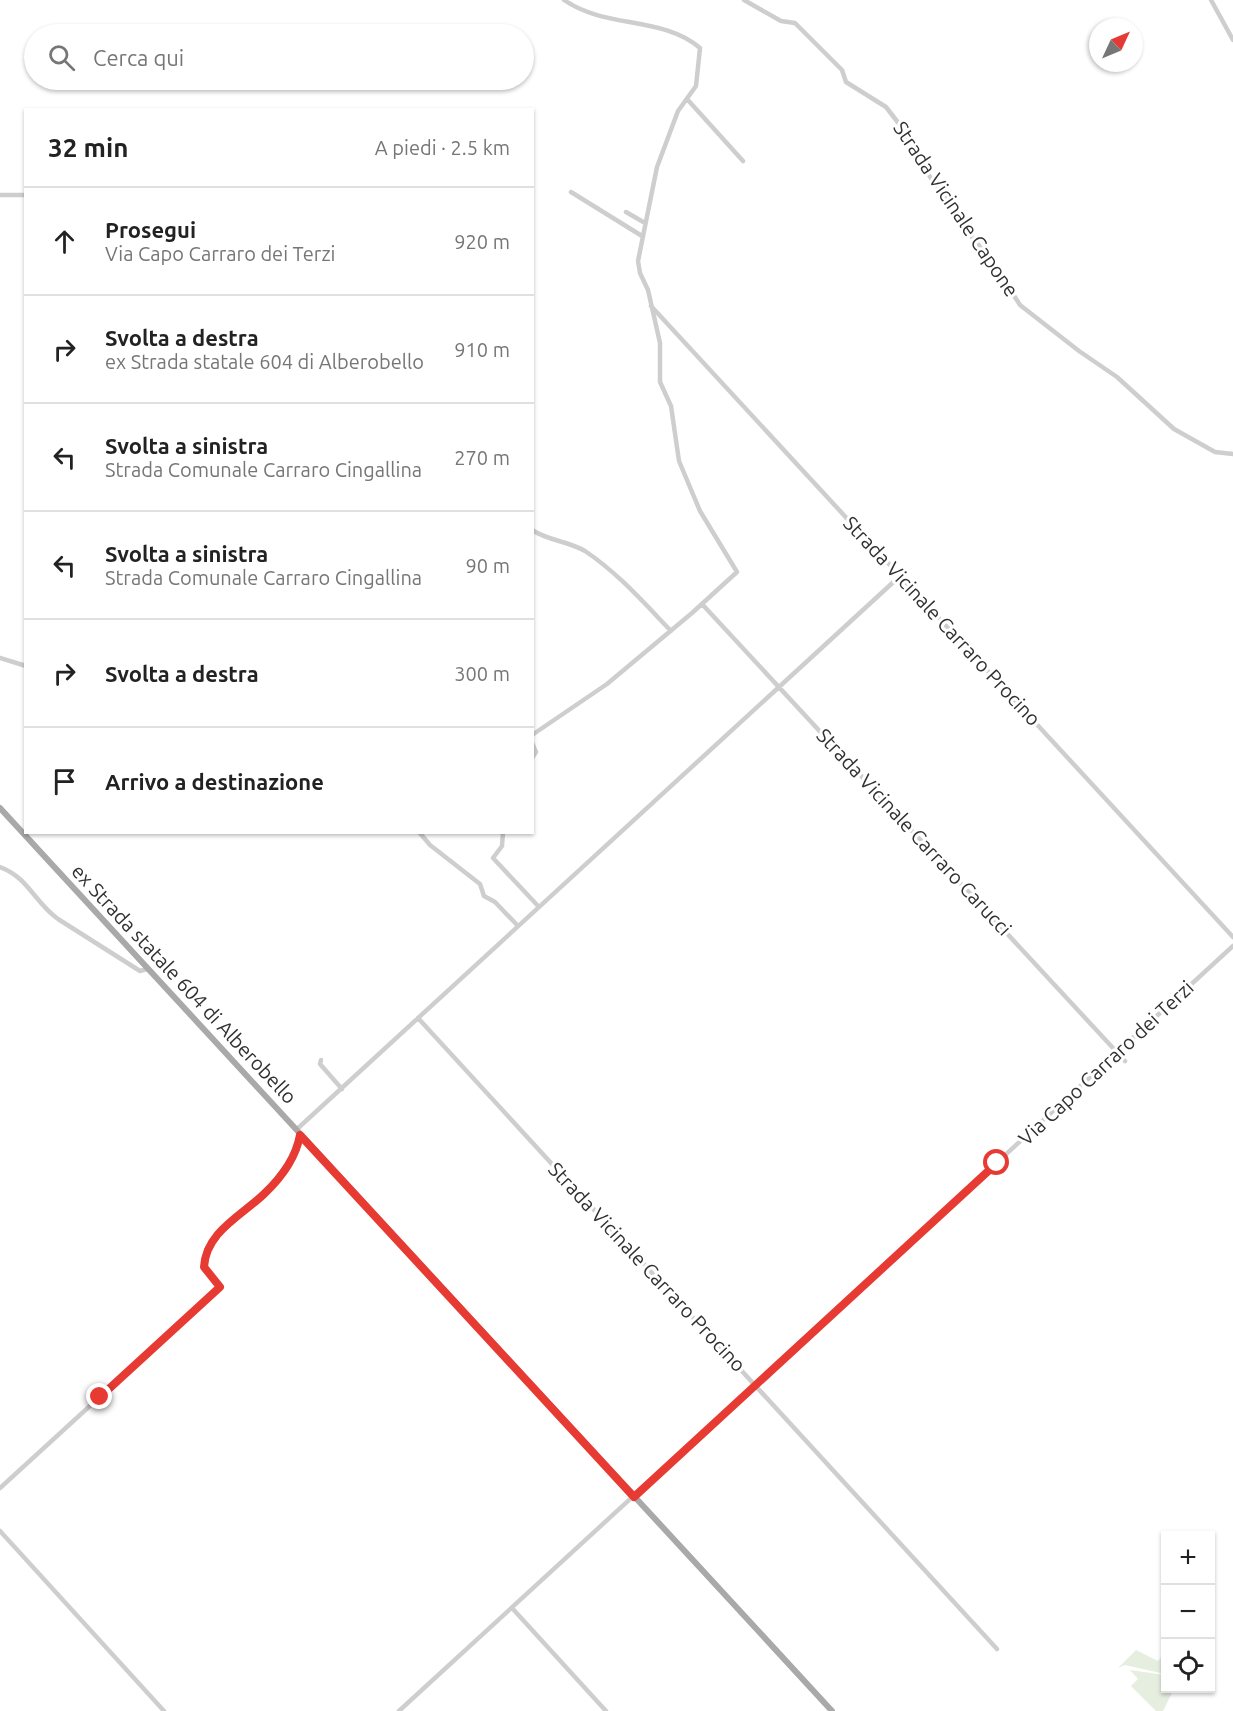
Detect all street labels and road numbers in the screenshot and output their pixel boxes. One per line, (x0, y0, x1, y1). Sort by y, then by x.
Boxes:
street label: Strada Vicinale Capone (889, 117, 1024, 301)
street label: Strada Vicinale Carraro Procino (839, 511, 1046, 730)
street label: Strada Vicinale Carraro Carucci (812, 723, 1016, 940)
street label: ex Strada statale 604 di Alberobello (67, 859, 302, 1108)
street label: Via Capo Carraro dei Terzi (1014, 976, 1198, 1150)
street label: Strada Vicinale Carraro Procino (544, 1157, 751, 1376)

